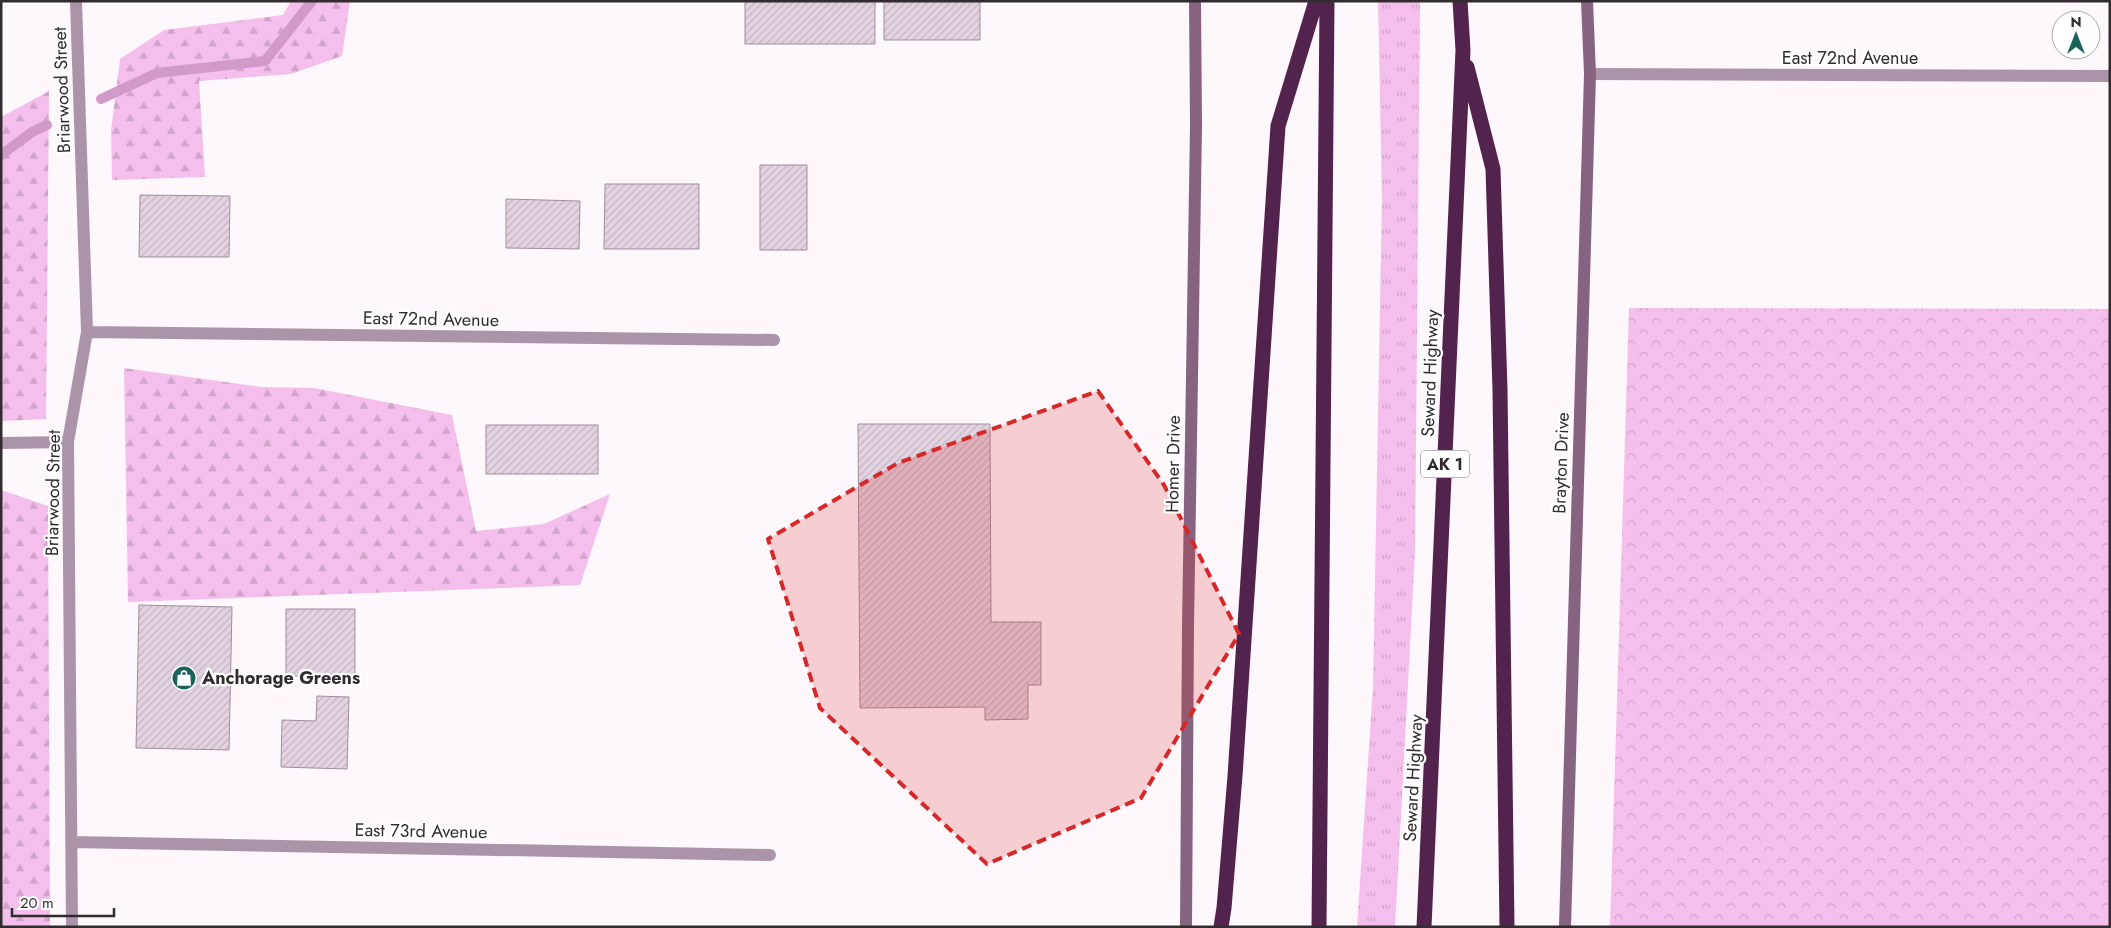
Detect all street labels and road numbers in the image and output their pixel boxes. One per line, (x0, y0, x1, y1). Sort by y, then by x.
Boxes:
street label: Briarwood Street (47, 26, 77, 154)
street label: East 72nd Avenue (1782, 45, 1918, 71)
street label: East 72nd Avenue (363, 305, 499, 333)
street label: Seward Highway (1415, 309, 1445, 437)
street label: Brayton Drive (1546, 412, 1576, 514)
street label: Homer Drive (1159, 415, 1187, 513)
street label: Briarwood Street (39, 429, 67, 556)
road number: AK 1 (1421, 450, 1469, 478)
street label: Seward Highway (1397, 714, 1429, 842)
street label: East 73rd Avenue (354, 817, 488, 845)

